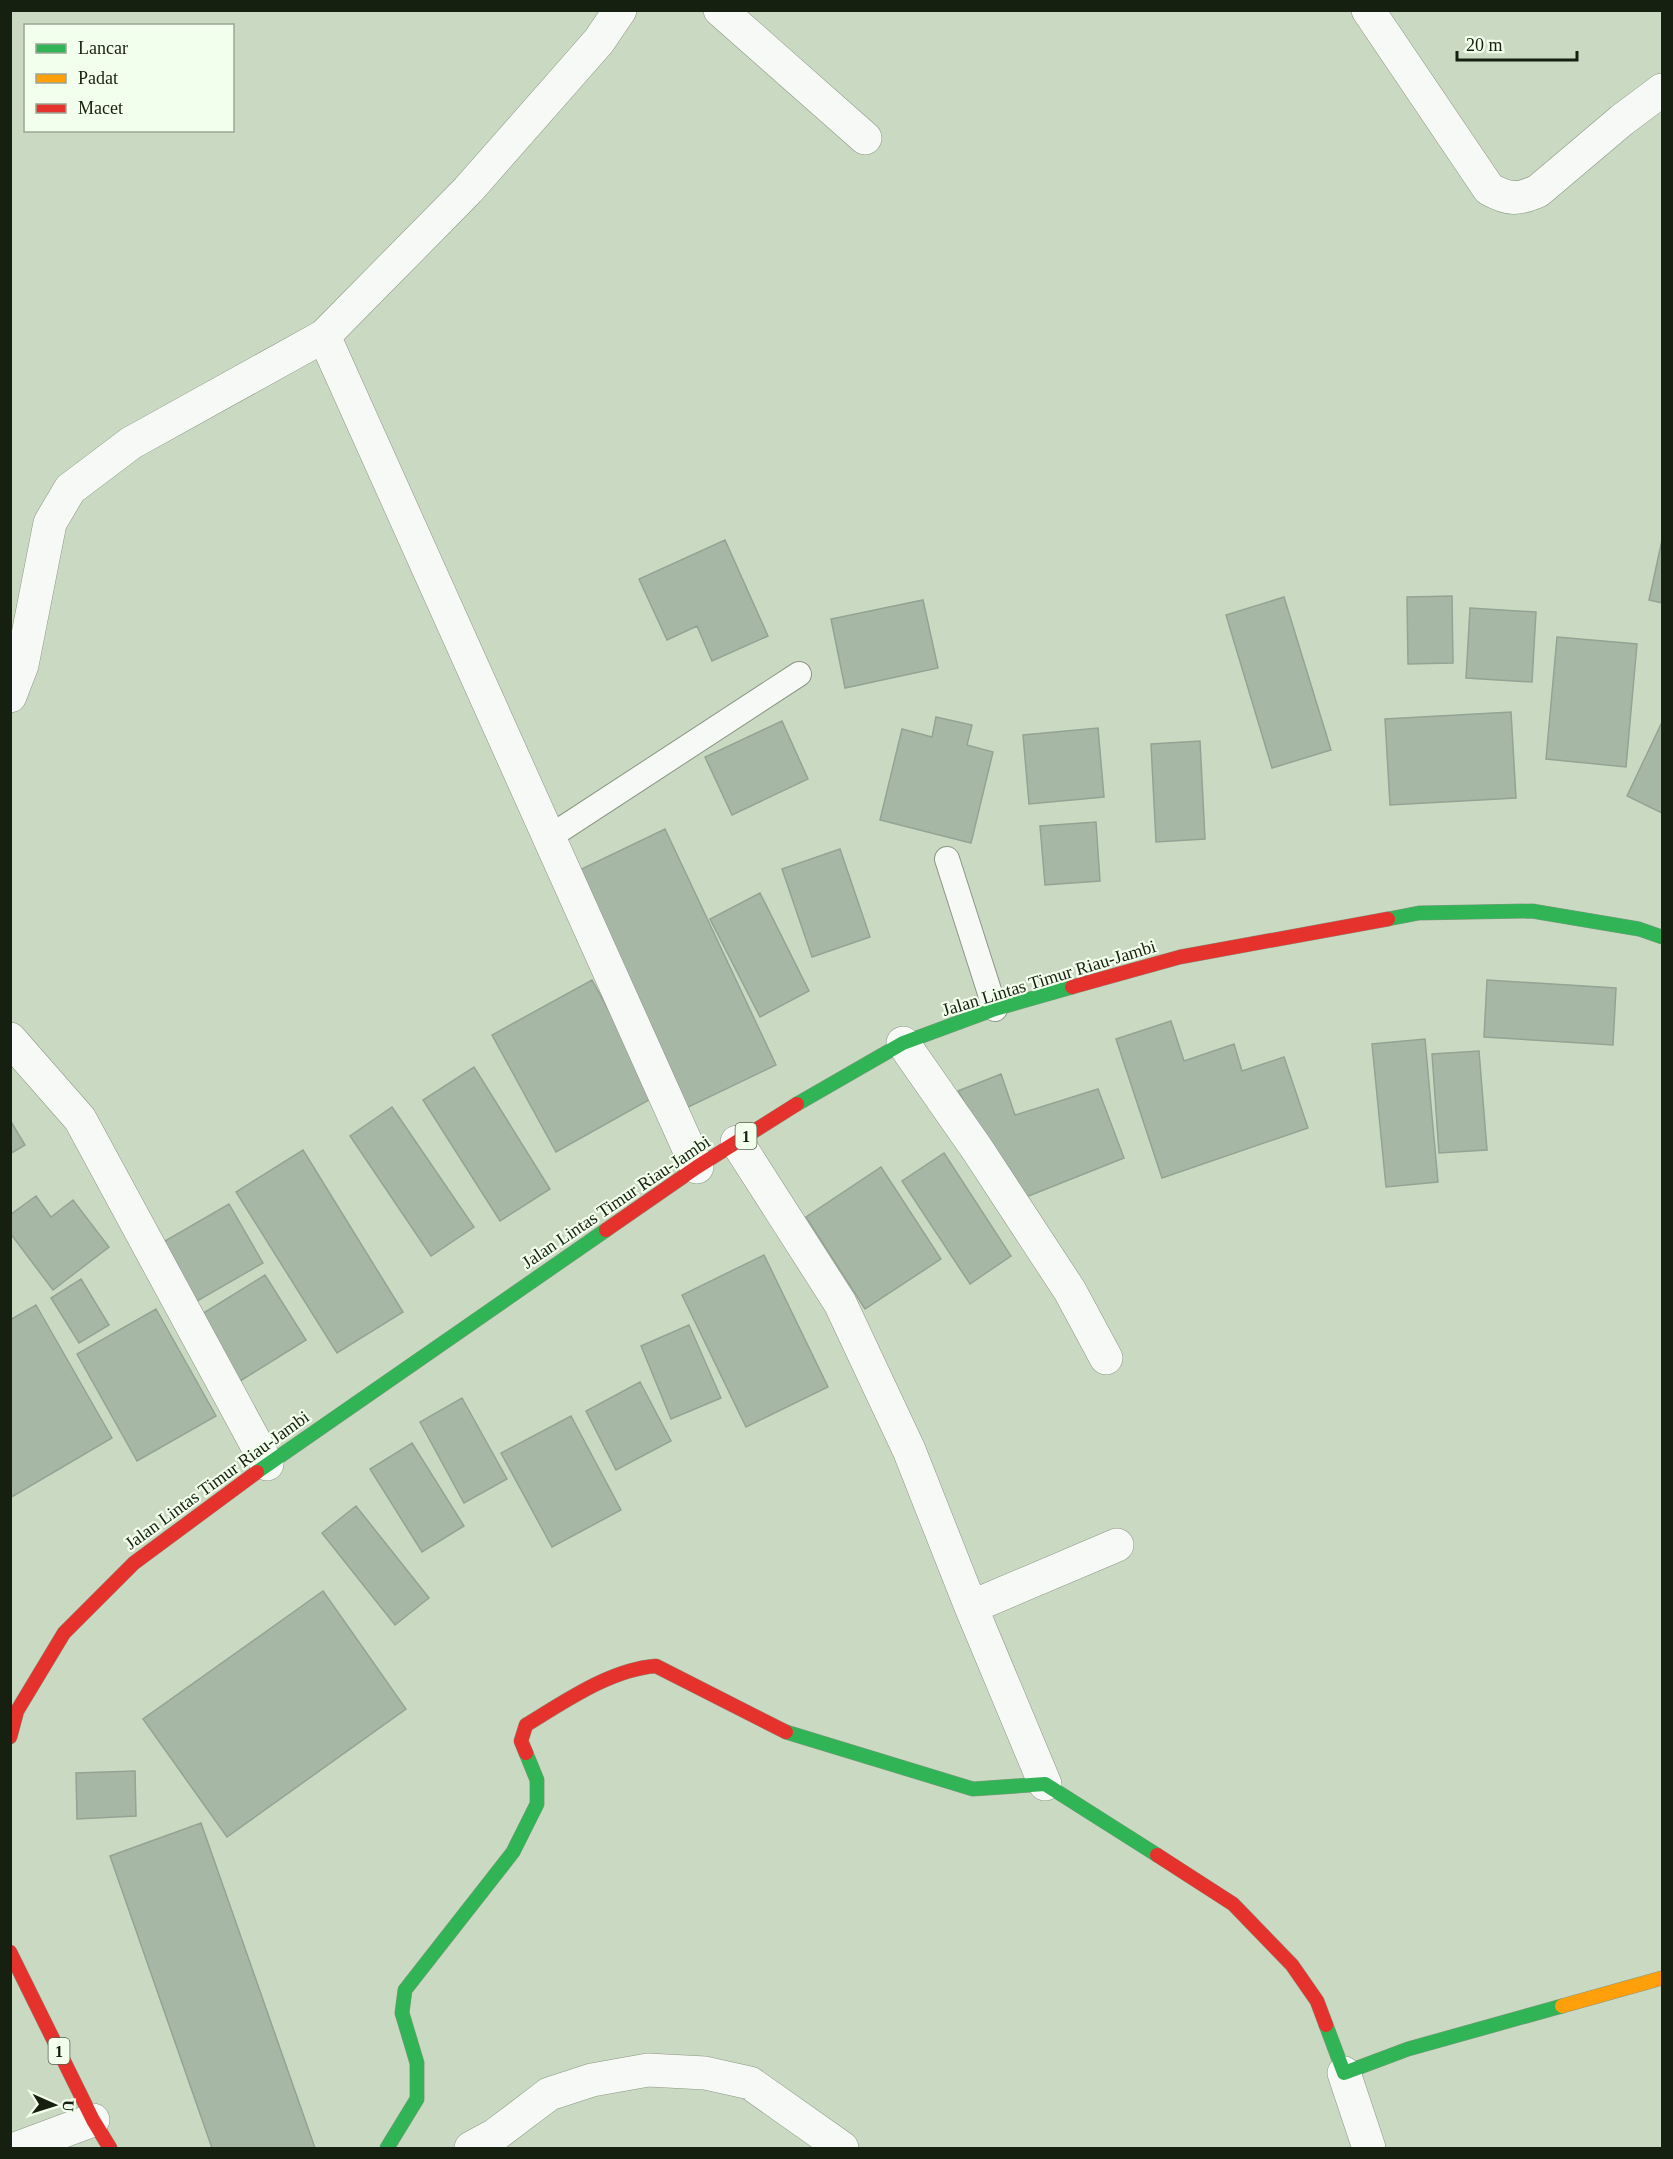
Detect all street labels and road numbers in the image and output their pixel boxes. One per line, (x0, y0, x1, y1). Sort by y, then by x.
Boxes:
street label: Jalan Lintas Timur Riau-Jambi (940, 936, 1158, 1020)
road number: 1 (736, 1123, 756, 1149)
street label: Jalan Lintas Timur Riau-Jambi (518, 1131, 714, 1273)
street label: Jalan Lintas Timur Riau-Jambi (121, 1407, 313, 1553)
road number: 1 (48, 2038, 70, 2064)

